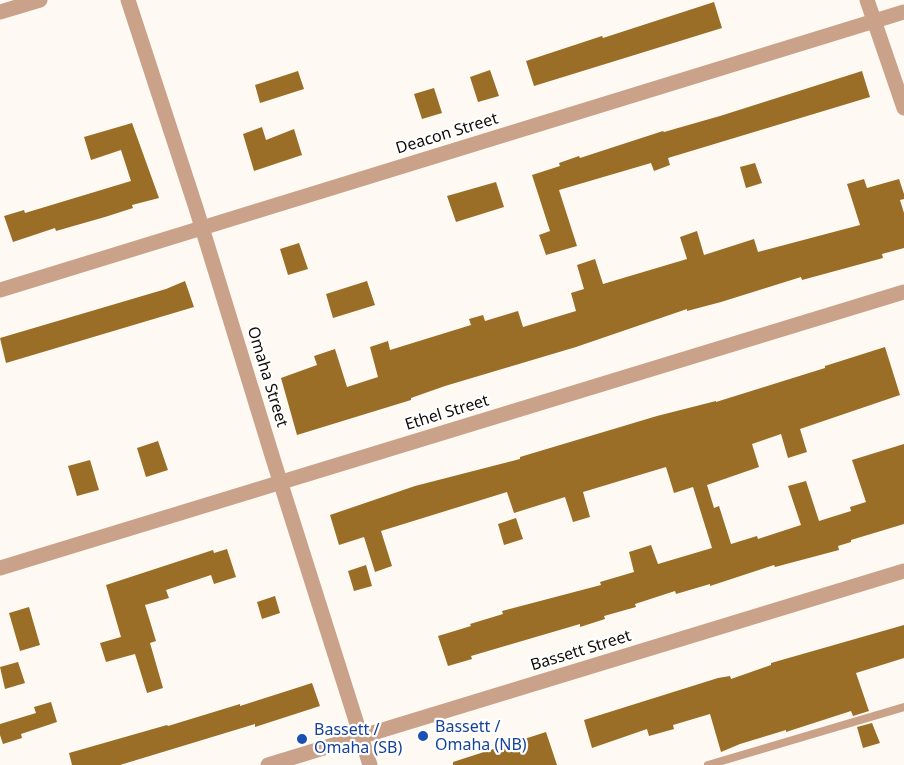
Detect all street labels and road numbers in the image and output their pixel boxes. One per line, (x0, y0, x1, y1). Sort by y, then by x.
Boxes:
street label: Deacon Street (394, 109, 500, 159)
street label: Omaha Street (243, 324, 291, 430)
street label: Ethel Street (403, 391, 491, 435)
street label: Bassett Street (528, 627, 634, 675)

